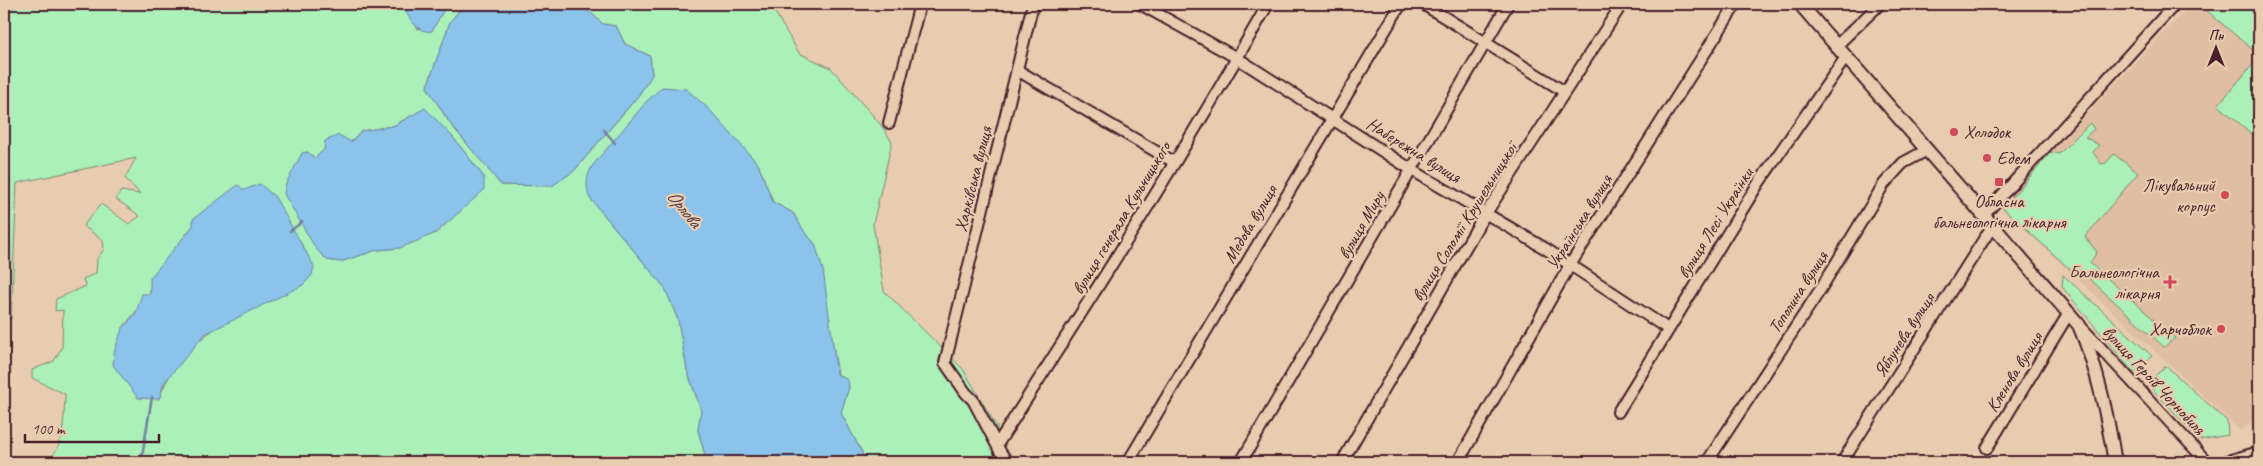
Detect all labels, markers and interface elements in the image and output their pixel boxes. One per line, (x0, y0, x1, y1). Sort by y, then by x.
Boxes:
north arrow (2190, 22, 2240, 72)
text: Пн (2209, 27, 2224, 44)
street label: Набережна вулиця (1363, 112, 1467, 189)
place label: Холодок (1964, 121, 2012, 143)
street label: Харківська вулиця (949, 123, 997, 234)
marker: Холодок (1948, 126, 1960, 138)
street label: вулиця генерала Кульчицького (1067, 136, 1176, 298)
street label: вулиця Соломії Крушельницької (1406, 136, 1524, 305)
place label: Едем (1997, 147, 2031, 169)
marker: Едем (1981, 152, 1993, 164)
street label: вулиця Лесі Українки (1672, 163, 1758, 282)
street label: Українська вулиця (1541, 169, 1618, 274)
place label: Лікувальний корпус (2143, 174, 2217, 217)
marker: Обласна бальнеологічна лікарня (1993, 176, 2005, 188)
street label: Медова вулиця (1218, 180, 1283, 267)
water label: Орлова (662, 185, 708, 234)
street label: вулиця Миру (1333, 185, 1390, 263)
marker: Лікувальний корпус (2219, 189, 2231, 201)
place label: Обласна бальнеологічна лікарня (1933, 190, 2067, 233)
street label: Тополина вулиця (1763, 246, 1833, 337)
place label: Бальнеологічна лікарня (2069, 261, 2160, 304)
marker: Бальнеологічна лікарня (2163, 275, 2177, 289)
street label: Яблунева вулиця (1869, 287, 1940, 381)
place label: Харчоблок (2150, 318, 2212, 340)
street label: вулиця Героїв Чорнобиля (2098, 321, 2211, 440)
marker: Харчоблок (2215, 323, 2227, 335)
street label: Кленова вулиця (1981, 326, 2048, 416)
scale bar (25, 411, 159, 443)
text: 100 m (32, 420, 66, 439)

